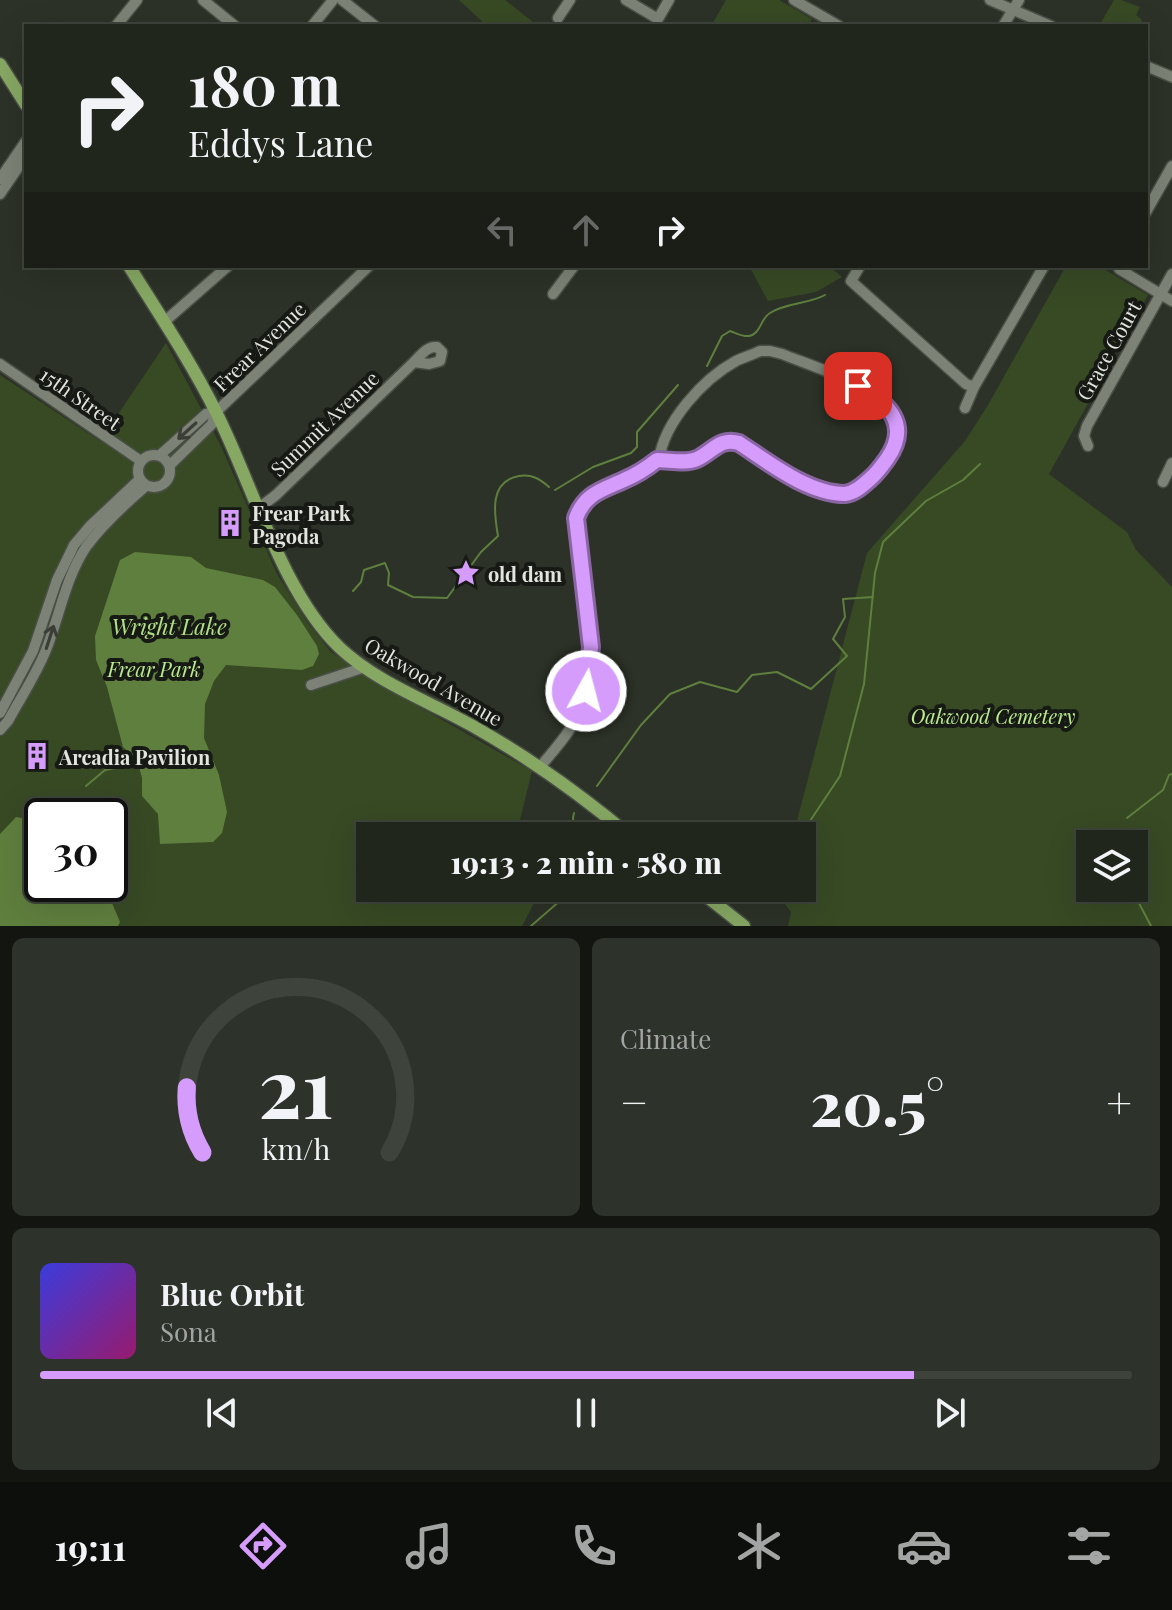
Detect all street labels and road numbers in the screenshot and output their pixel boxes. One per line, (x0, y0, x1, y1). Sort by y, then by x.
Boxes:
street label: Frear Avenue (207, 295, 311, 397)
street label: Grace Court (1070, 295, 1147, 405)
street label: 15th Street (35, 360, 128, 436)
street label: Summit Avenue (264, 364, 384, 482)
street label: Oakwood Avenue (360, 631, 508, 731)

